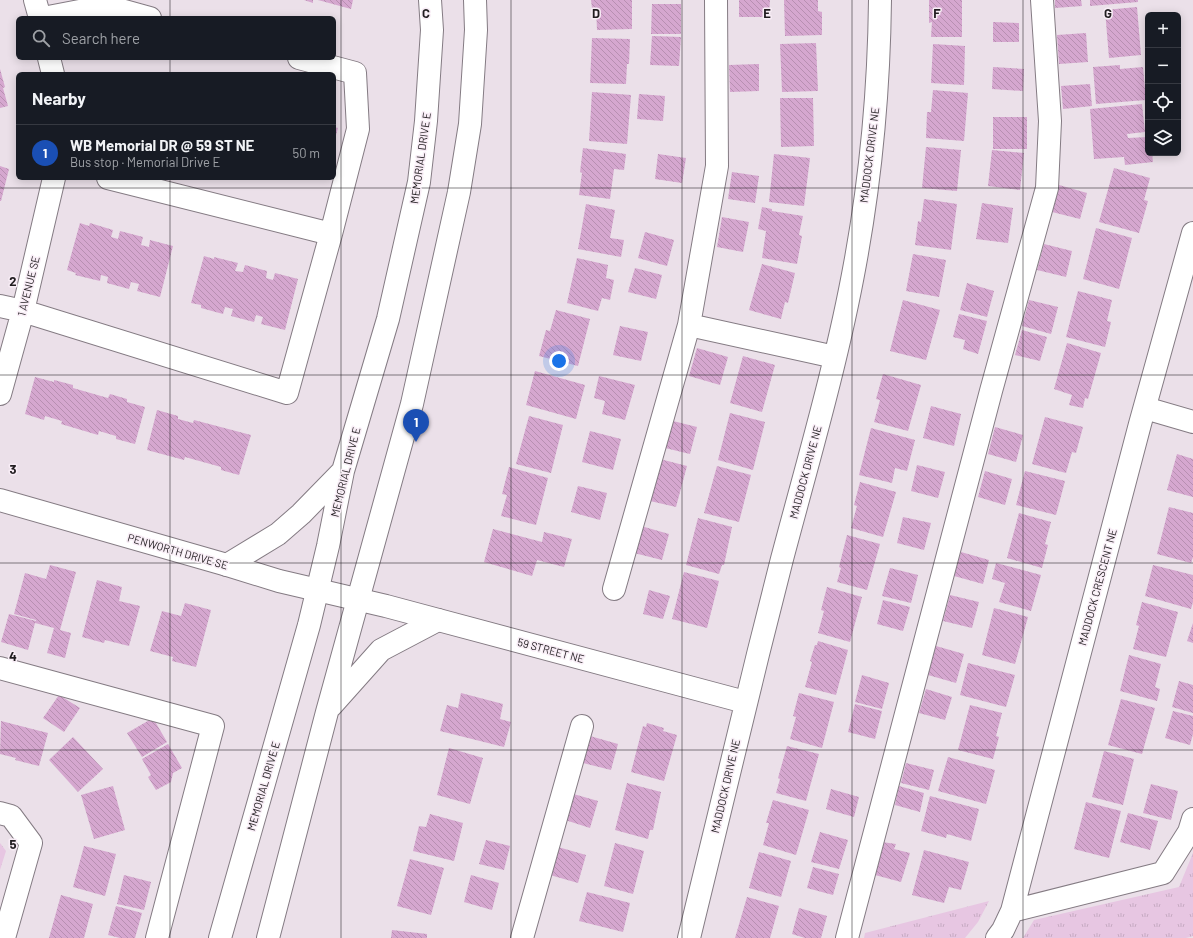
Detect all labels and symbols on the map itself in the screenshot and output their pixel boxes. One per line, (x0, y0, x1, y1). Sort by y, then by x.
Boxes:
text: C (422, 5, 430, 21)
text: D (592, 5, 600, 21)
text: E (763, 5, 771, 21)
text: F (933, 5, 941, 21)
text: G (1104, 5, 1112, 21)
street label: MADDOCK DRIVE NE (857, 106, 881, 203)
street label: MEMORIAL DRIVE E (407, 111, 433, 205)
street label: 1 AVENUE SE (14, 254, 42, 318)
text: 2 (9, 273, 17, 289)
your location (549, 351, 569, 371)
pin: 1 (403, 409, 429, 442)
street label: MADDOCK DRIVE NE (786, 424, 824, 520)
street label: MEMORIAL DRIVE E (328, 425, 363, 518)
text: 3 (9, 461, 17, 477)
street label: MADDOCK CRESCENT NE (1075, 527, 1119, 647)
street label: PENWORTH DRIVE SE (126, 530, 230, 572)
street label: 59 STREET NE (516, 635, 586, 665)
text: 4 (9, 648, 17, 664)
street label: MADDOCK DRIVE NE (708, 737, 742, 834)
street label: MEMORIAL DRIVE E (244, 740, 282, 832)
text: 5 (9, 836, 17, 852)

